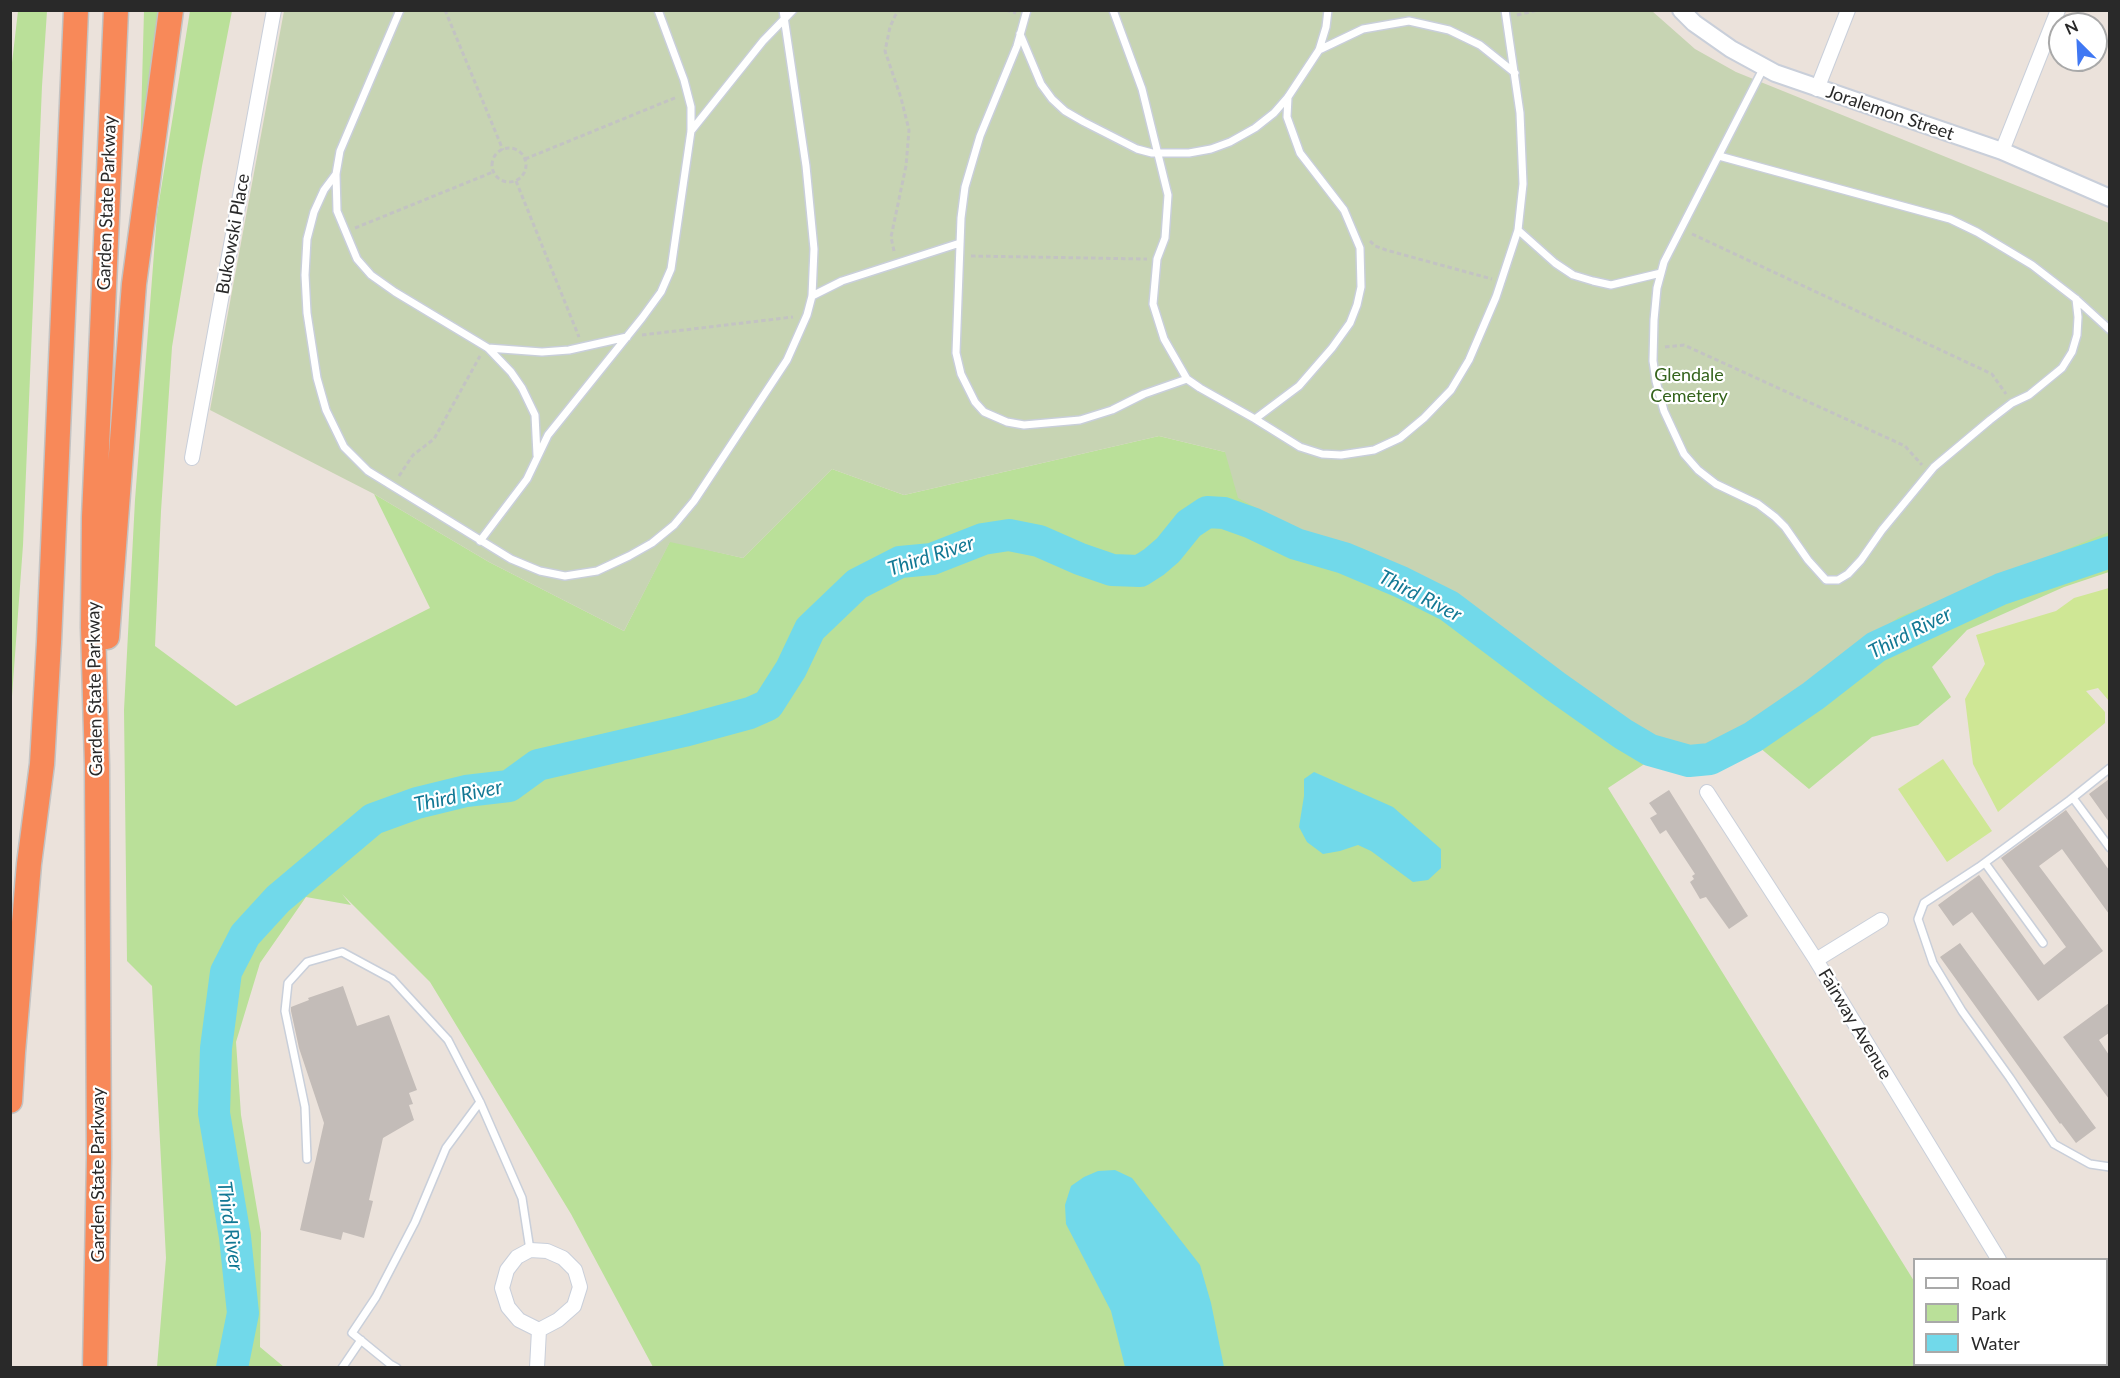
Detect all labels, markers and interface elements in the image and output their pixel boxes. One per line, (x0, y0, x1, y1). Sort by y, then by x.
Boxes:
north arrow (2048, 12, 2108, 72)
text: N (2062, 16, 2081, 38)
street label: Joralemon Street (1823, 81, 1957, 145)
street label: Garden State Parkway (93, 115, 121, 291)
street label: Bukowski Place (212, 172, 254, 296)
park label: Glendale Cemetery (1650, 364, 1728, 406)
water label: Third River (885, 531, 977, 581)
water label: Third River (1375, 565, 1465, 627)
street label: Garden State Parkway (83, 601, 107, 777)
water label: Third River (1865, 602, 1955, 664)
water label: Third River (412, 775, 504, 817)
street label: Fairway Avenue (1814, 965, 1896, 1083)
street label: Garden State Parkway (87, 1088, 109, 1262)
water label: Third River (212, 1180, 248, 1272)
legend (1913, 1258, 2108, 1366)
text: Road (1971, 1272, 2011, 1294)
text: Park (1971, 1302, 2006, 1324)
text: Water (1971, 1332, 2020, 1354)

